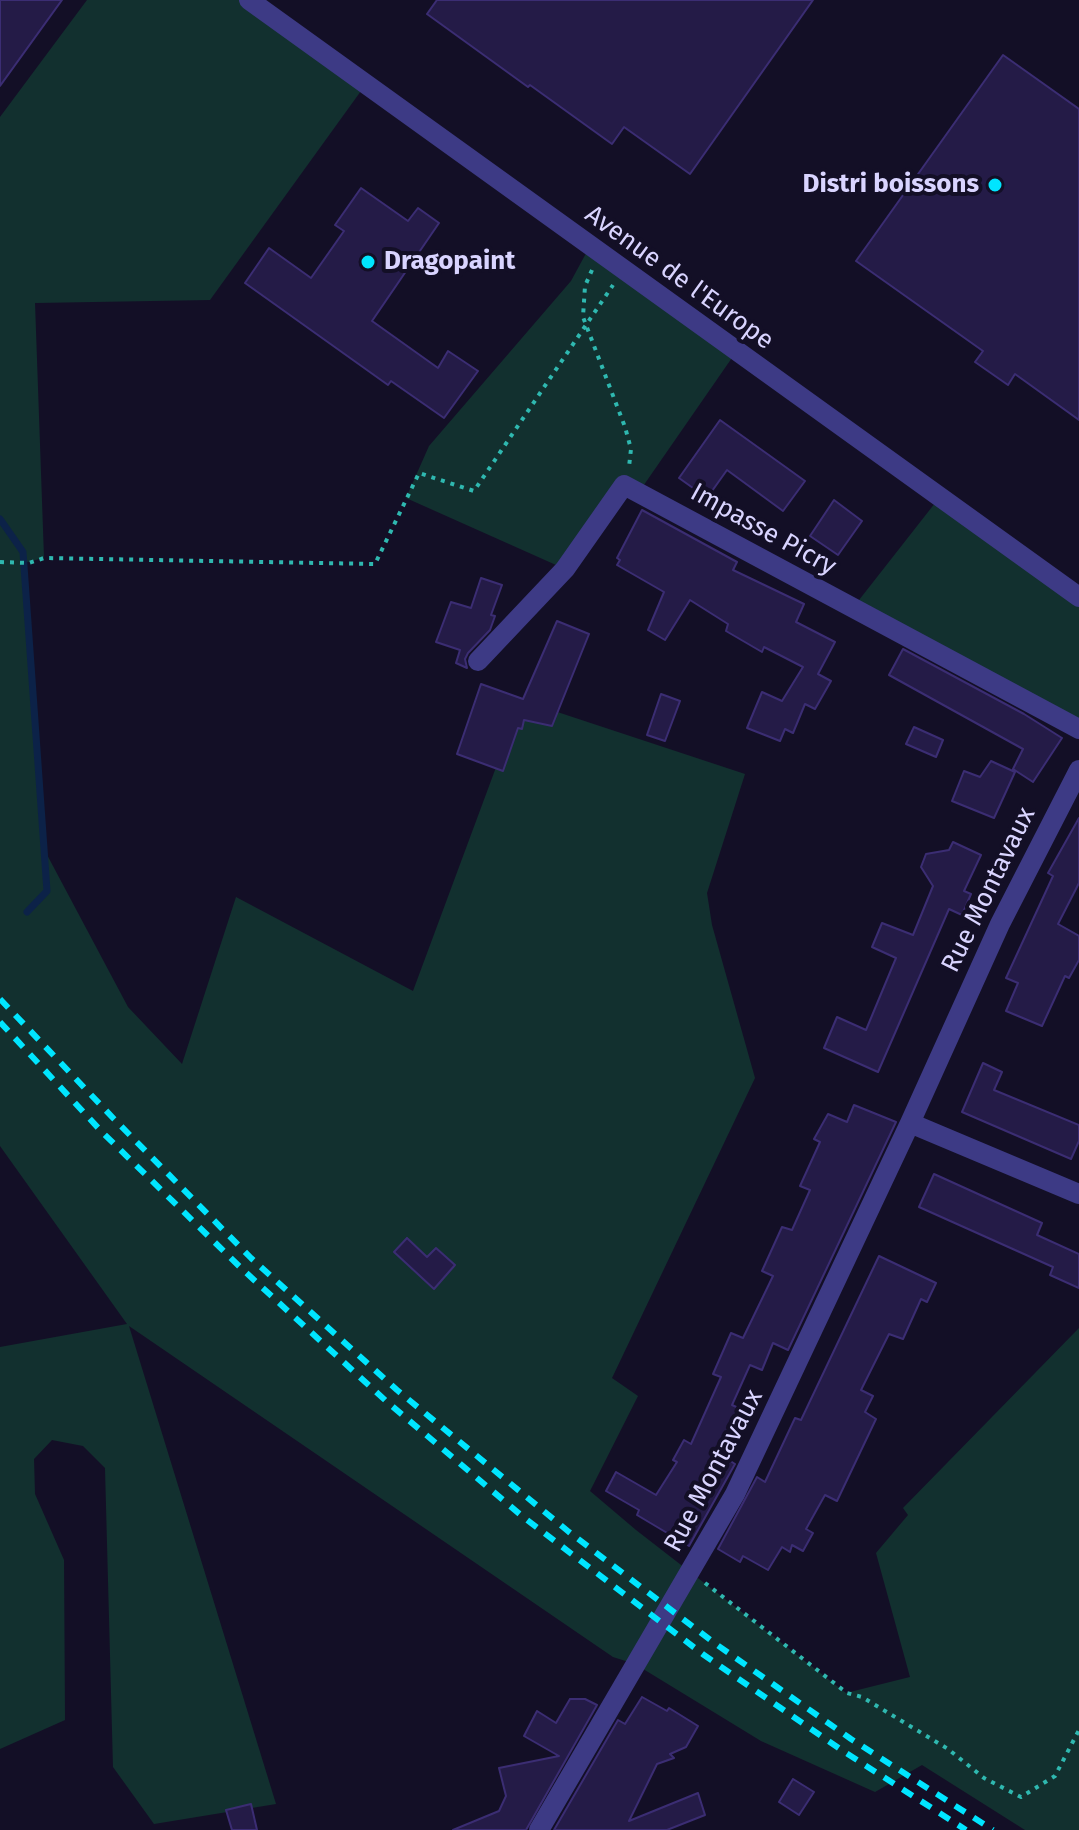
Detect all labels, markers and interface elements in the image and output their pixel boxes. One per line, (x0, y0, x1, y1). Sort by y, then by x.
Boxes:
place label: Distri boissons (803, 169, 979, 201)
marker: Distri boissons (986, 176, 1004, 194)
street label: Avenue de l'Europe (579, 199, 779, 357)
place label: Dragopaint (384, 246, 515, 278)
marker: Dragopaint (359, 253, 377, 271)
street label: Impasse Picry (685, 477, 841, 583)
street label: Rue Montavaux (936, 802, 1042, 978)
street label: Rue Montavaux (658, 1384, 770, 1558)

